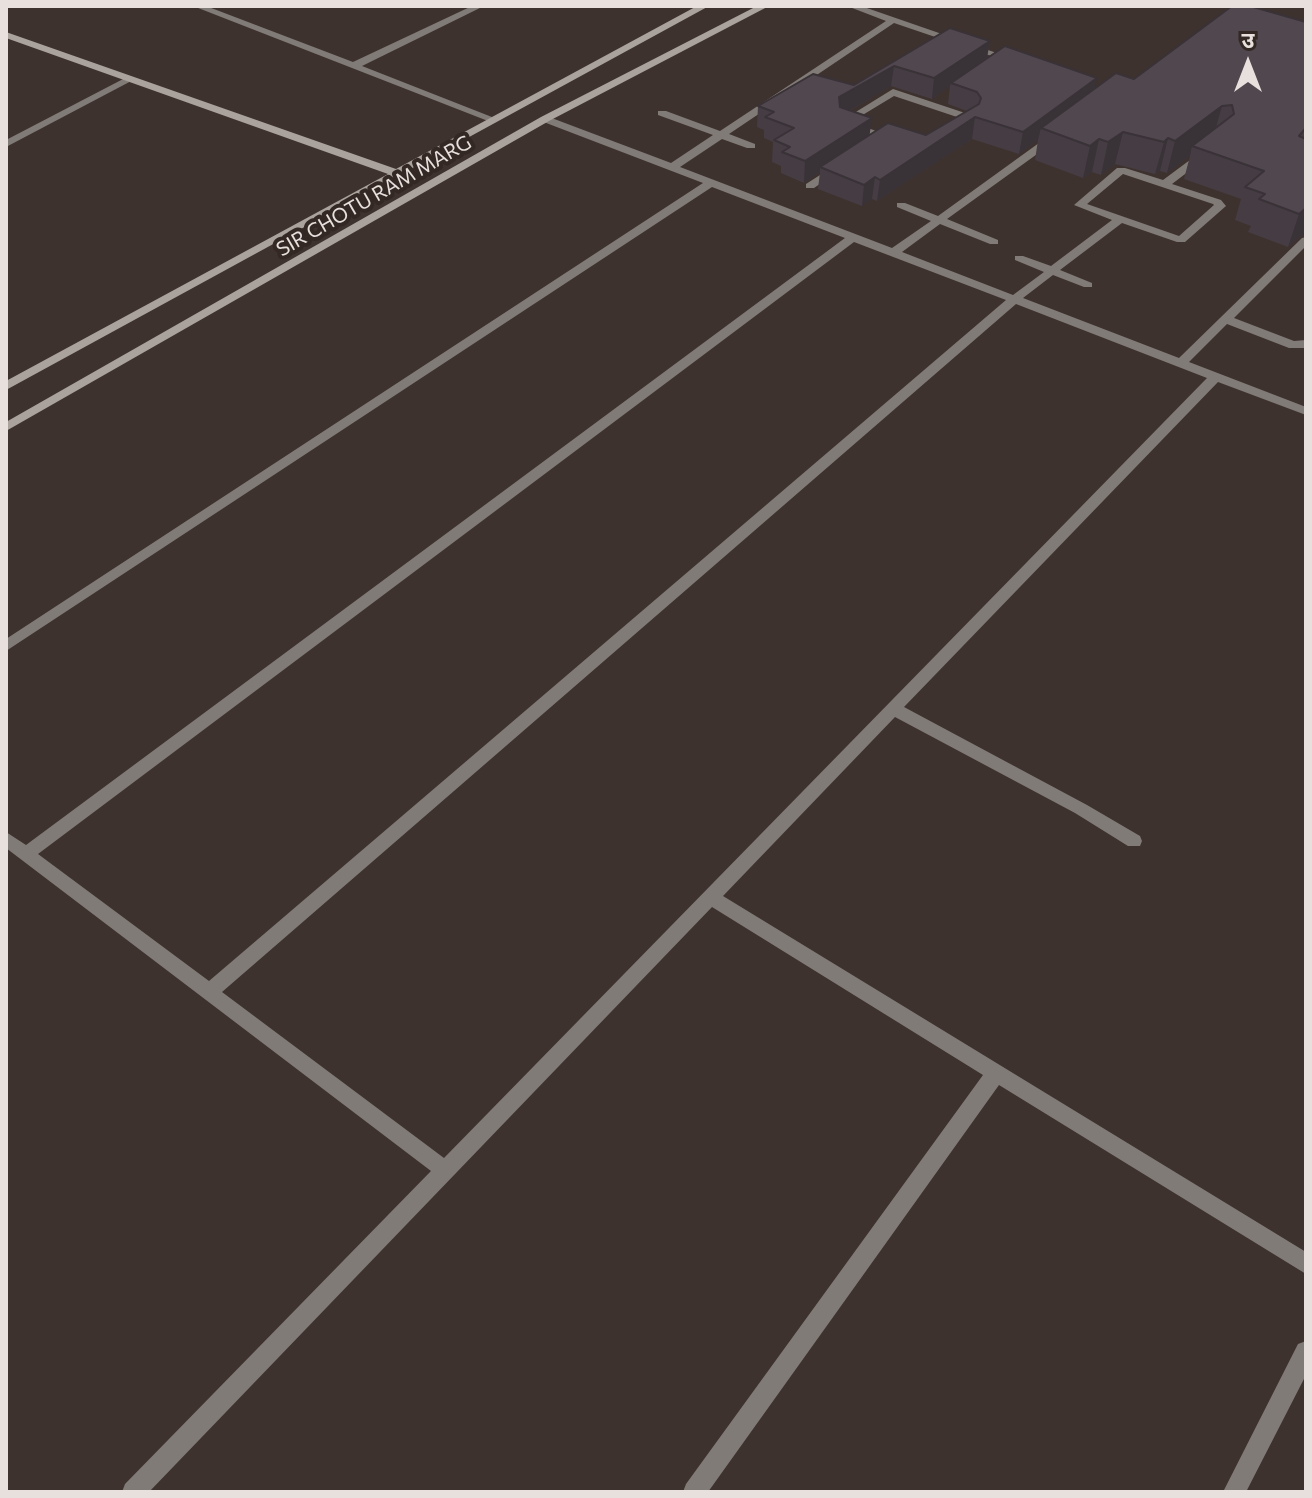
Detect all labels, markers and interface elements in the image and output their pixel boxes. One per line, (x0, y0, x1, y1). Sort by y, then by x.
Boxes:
north arrow (1208, 24, 1288, 104)
text: उ (1242, 26, 1254, 53)
street label: SIR CHOTU RAM MARG (272, 130, 476, 262)

